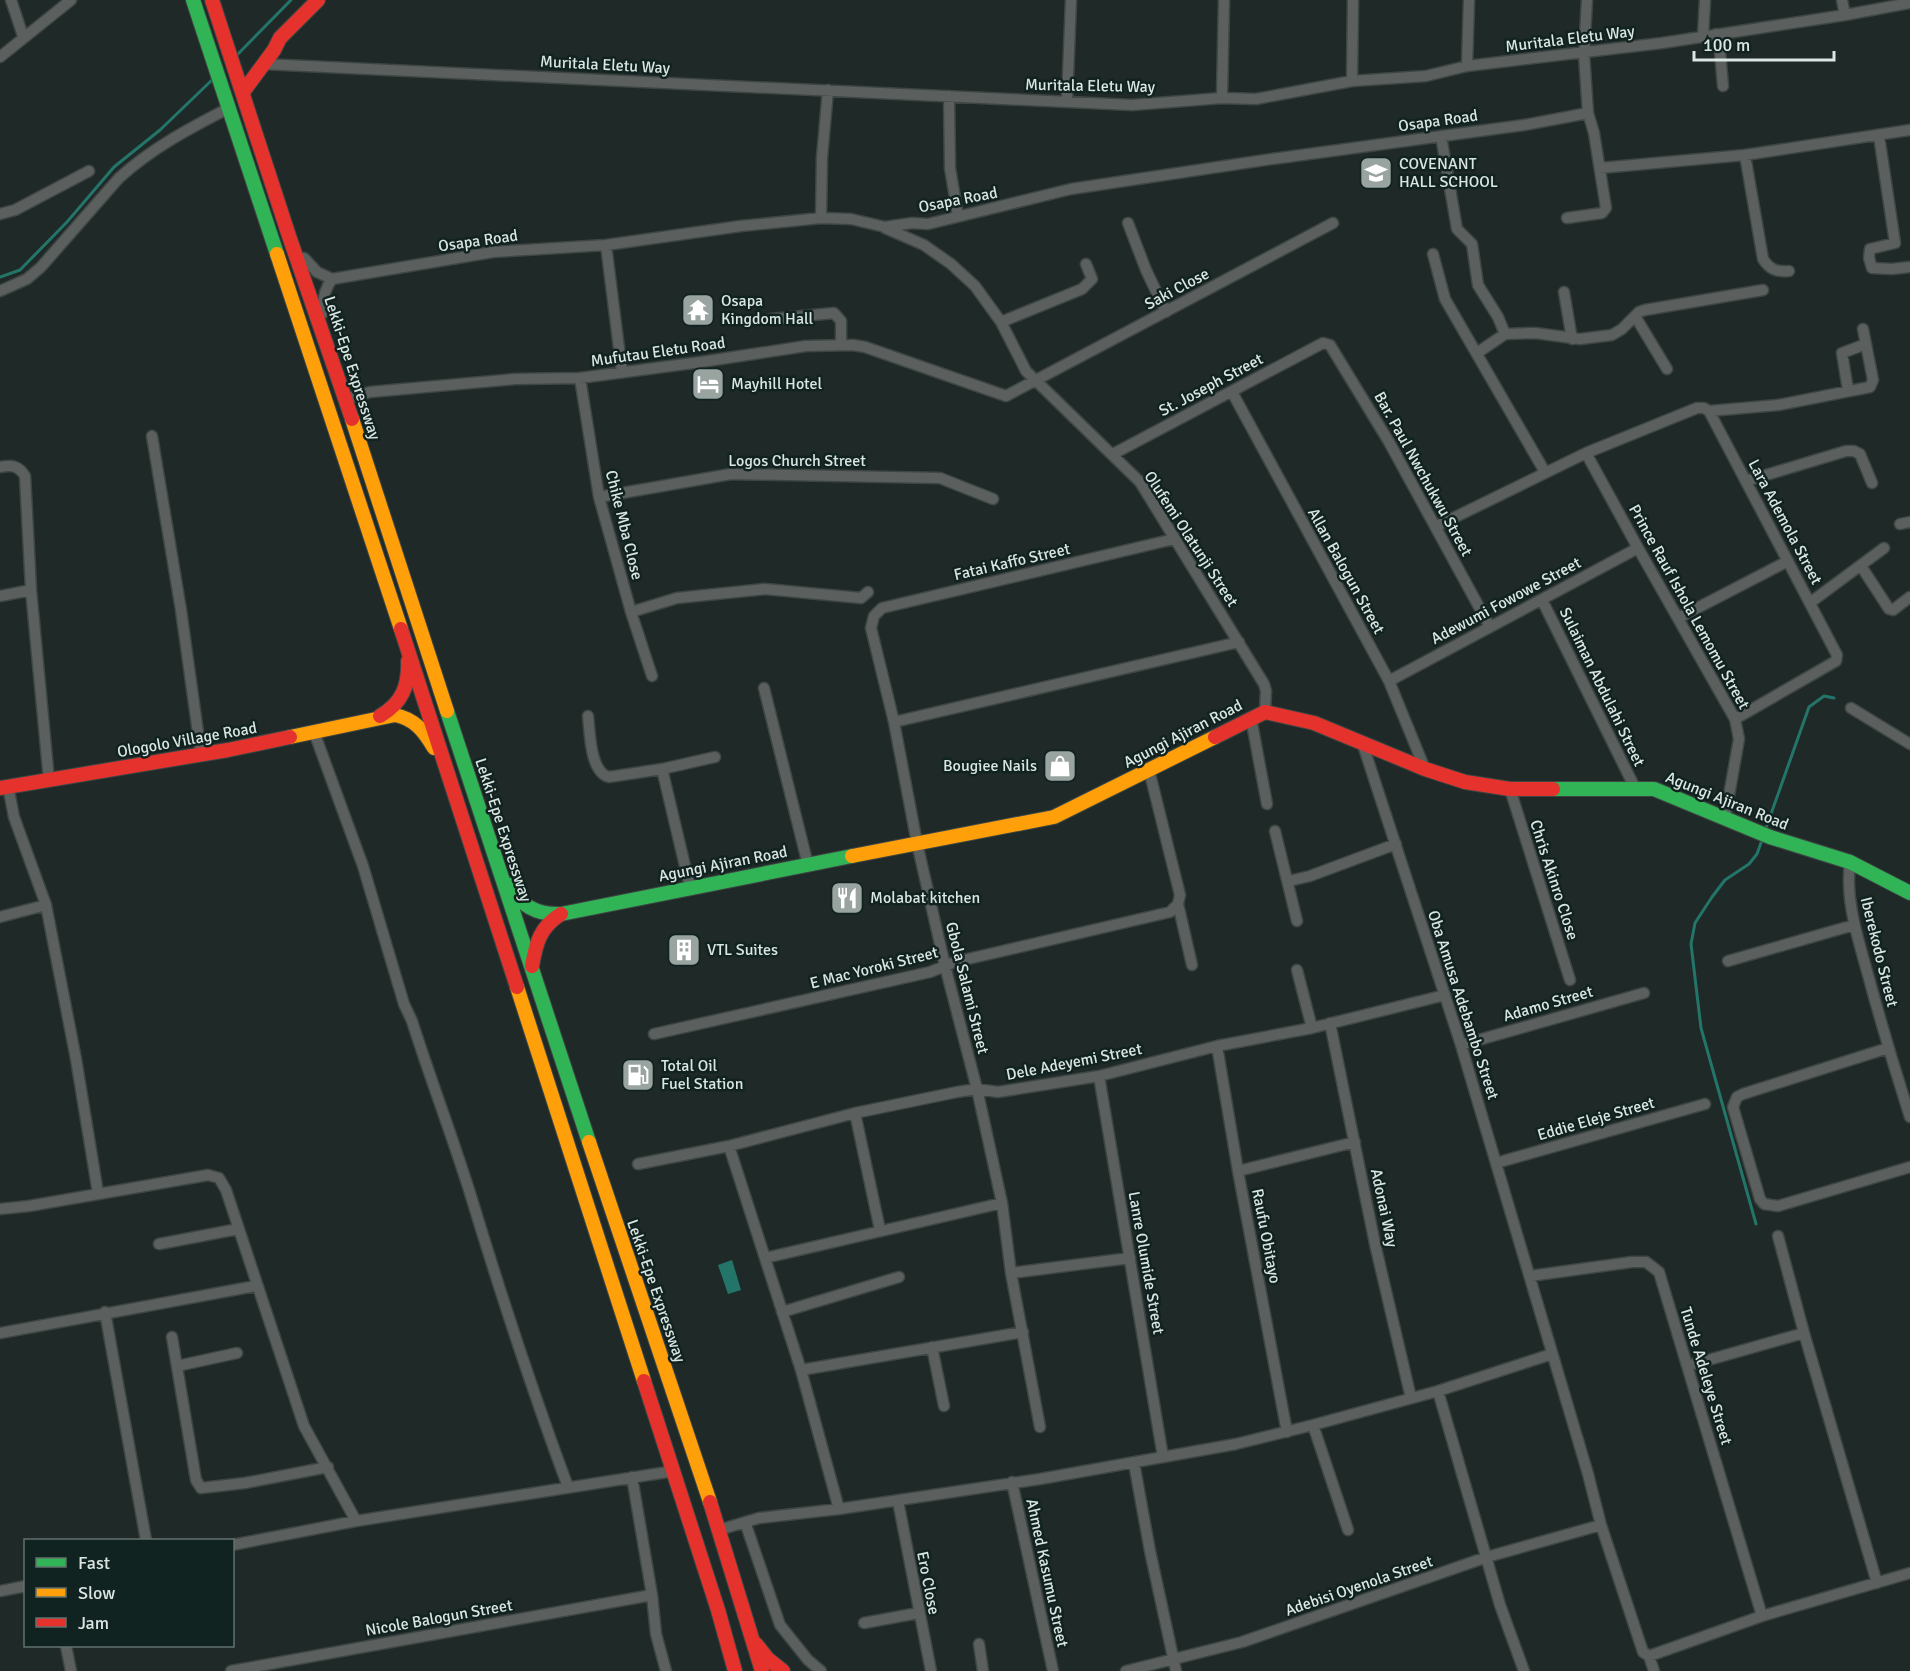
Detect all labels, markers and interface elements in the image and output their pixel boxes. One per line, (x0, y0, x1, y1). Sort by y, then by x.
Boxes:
street label: Muritala Eletu Way (1504, 21, 1636, 57)
scale bar (1694, 24, 1834, 62)
text: 100 m (1703, 34, 1750, 56)
street label: Muritala Eletu Way (540, 52, 671, 78)
street label: Muritala Eletu Way (1025, 75, 1156, 97)
street label: Osapa Road (1397, 106, 1479, 136)
place label: COVENANT HALL SCHOOL (1399, 154, 1498, 192)
school or university icon: COVENANT HALL SCHOOL (1358, 155, 1394, 191)
street label: Osapa Road (917, 183, 999, 217)
street label: Osapa Road (437, 226, 519, 256)
street label: Saki Close (1141, 264, 1213, 314)
place label: Osapa Kingdom Hall (721, 291, 814, 329)
temple icon: Osapa Kingdom Hall (680, 292, 716, 328)
street label: Lekki-Epe Expressway (319, 293, 385, 443)
street label: Mufutau Eletu Road (590, 333, 726, 371)
street label: St. Joseph Street (1155, 349, 1267, 421)
hotel icon: Mayhill Hotel (690, 366, 726, 402)
place label: Mayhill Hotel (731, 374, 823, 394)
street label: Bar. Paul Nwchukwu Street (1369, 388, 1477, 560)
street label: Logos Church Street (728, 451, 866, 471)
street label: Lara Ademola Street (1744, 456, 1827, 588)
street label: Olufemi Olatunji Street (1140, 467, 1243, 611)
street label: Chike Mba Close (601, 468, 647, 582)
street label: Prince Rauf Ishola Lemomu Street (1624, 501, 1754, 713)
street label: Allan Balogun Street (1303, 504, 1389, 638)
street label: Fatai Kaffo Street (952, 539, 1072, 585)
street label: Adewumi Fowowe Street (1428, 553, 1585, 649)
street label: Sulaiman Abdulahi Street (1555, 604, 1649, 770)
street label: Agungi Ajiran Road (1120, 695, 1246, 773)
street label: Ologolo Village Road (116, 718, 258, 762)
shop icon: Bougiee Nails (1042, 748, 1078, 784)
street label: Lekki-Epe Expressway (470, 755, 536, 905)
place label: Bougiee Nails (943, 756, 1037, 776)
street label: Agungi Ajiran Road (1663, 767, 1791, 835)
street label: Chris Akinro Close (1525, 817, 1583, 943)
street label: Agungi Ajiran Road (657, 842, 789, 886)
restaurant icon: Molabat kitchen (829, 880, 865, 916)
place label: Molabat kitchen (870, 888, 980, 908)
street label: Iberekodo Street (1856, 895, 1902, 1010)
street label: Oba Amusa Adebambo Street (1423, 908, 1503, 1103)
street label: Gbola Salami Street (941, 920, 993, 1057)
building icon: VTL Suites (666, 932, 702, 968)
place label: VTL Suites (707, 940, 778, 960)
street label: E Mac Yoroki Street (808, 942, 941, 994)
street label: Adamo Street (1501, 982, 1596, 1026)
street label: Dele Adeyemi Street (1004, 1039, 1144, 1085)
place label: Total Oil Fuel Station (661, 1056, 743, 1094)
fuel station icon: Total Oil Fuel Station (620, 1057, 656, 1093)
street label: Eddie Eleje Street (1535, 1093, 1657, 1145)
street label: Adonai Way (1366, 1167, 1402, 1250)
street label: Raufu Obitayo (1247, 1187, 1285, 1285)
street label: Lanre Olumide Street (1124, 1190, 1168, 1336)
street label: Lekki-Epe Expressway (622, 1217, 690, 1366)
street label: Tunde Adeleye Street (1676, 1305, 1737, 1448)
street label: Ahmed Kasumu Street (1021, 1497, 1073, 1649)
legend (24, 1539, 234, 1647)
street label: Ero Close (912, 1550, 944, 1616)
street label: Adebisi Oyenola Street (1283, 1551, 1436, 1621)
text: Fast (78, 1552, 110, 1574)
text: Slow (78, 1582, 115, 1604)
street label: Nicole Balogun Street (364, 1595, 514, 1641)
text: Jam (78, 1612, 109, 1634)

